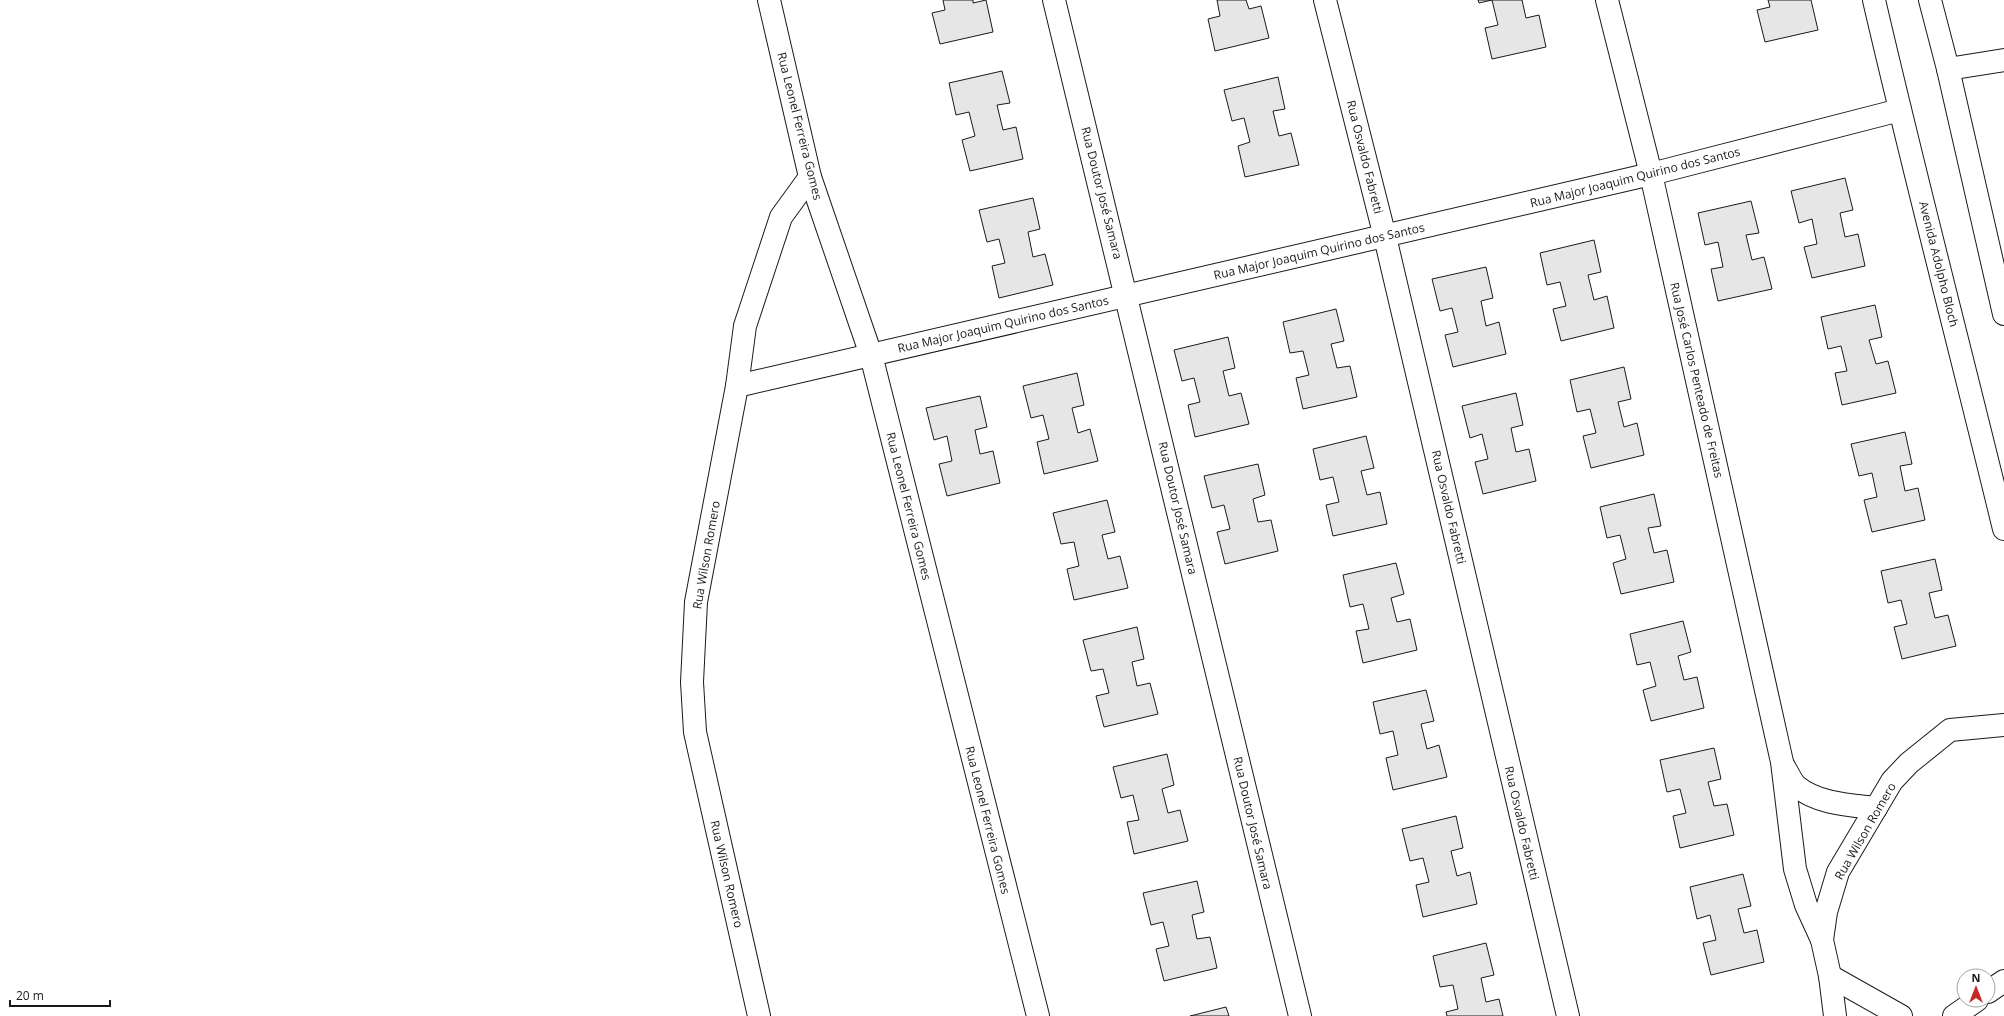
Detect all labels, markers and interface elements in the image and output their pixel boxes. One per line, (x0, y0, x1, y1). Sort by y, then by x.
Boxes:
street label: Rua Leonel Ferreira Gomes (773, 50, 827, 202)
street label: Rua Osvaldo Fabretti (1343, 98, 1387, 216)
street label: Rua Doutor José Samara (1077, 125, 1127, 261)
street label: Rua Major Joaquim Quirino dos Santos (1528, 143, 1742, 211)
street label: Avenida Adolpho Bloch (1915, 199, 1963, 329)
street label: Rua Major Joaquim Quirino dos Santos (1212, 218, 1426, 284)
street label: Rua José Carlos Penteado de Freitas (1666, 281, 1728, 480)
street label: Rua Major Joaquim Quirino dos Santos (896, 291, 1110, 357)
street label: Rua Leonel Ferreira Gomes (882, 430, 936, 582)
street label: Rua Doutor José Samara (1154, 440, 1202, 576)
street label: Rua Osvaldo Fabretti (1428, 448, 1470, 566)
street label: Rua Wilson Romero (688, 500, 724, 610)
street label: Rua Leonel Ferreira Gomes (961, 744, 1015, 896)
street label: Rua Doutor José Samara (1229, 755, 1277, 891)
street label: Rua Osvaldo Fabretti (1501, 764, 1543, 882)
street label: Rua Wilson Romero (1830, 779, 1900, 883)
street label: Rua Wilson Romero (706, 819, 748, 929)
north arrow (1956, 968, 1996, 1008)
text: N (1972, 970, 1980, 985)
scale bar (10, 982, 110, 1008)
text: 20 m (16, 987, 44, 1004)

